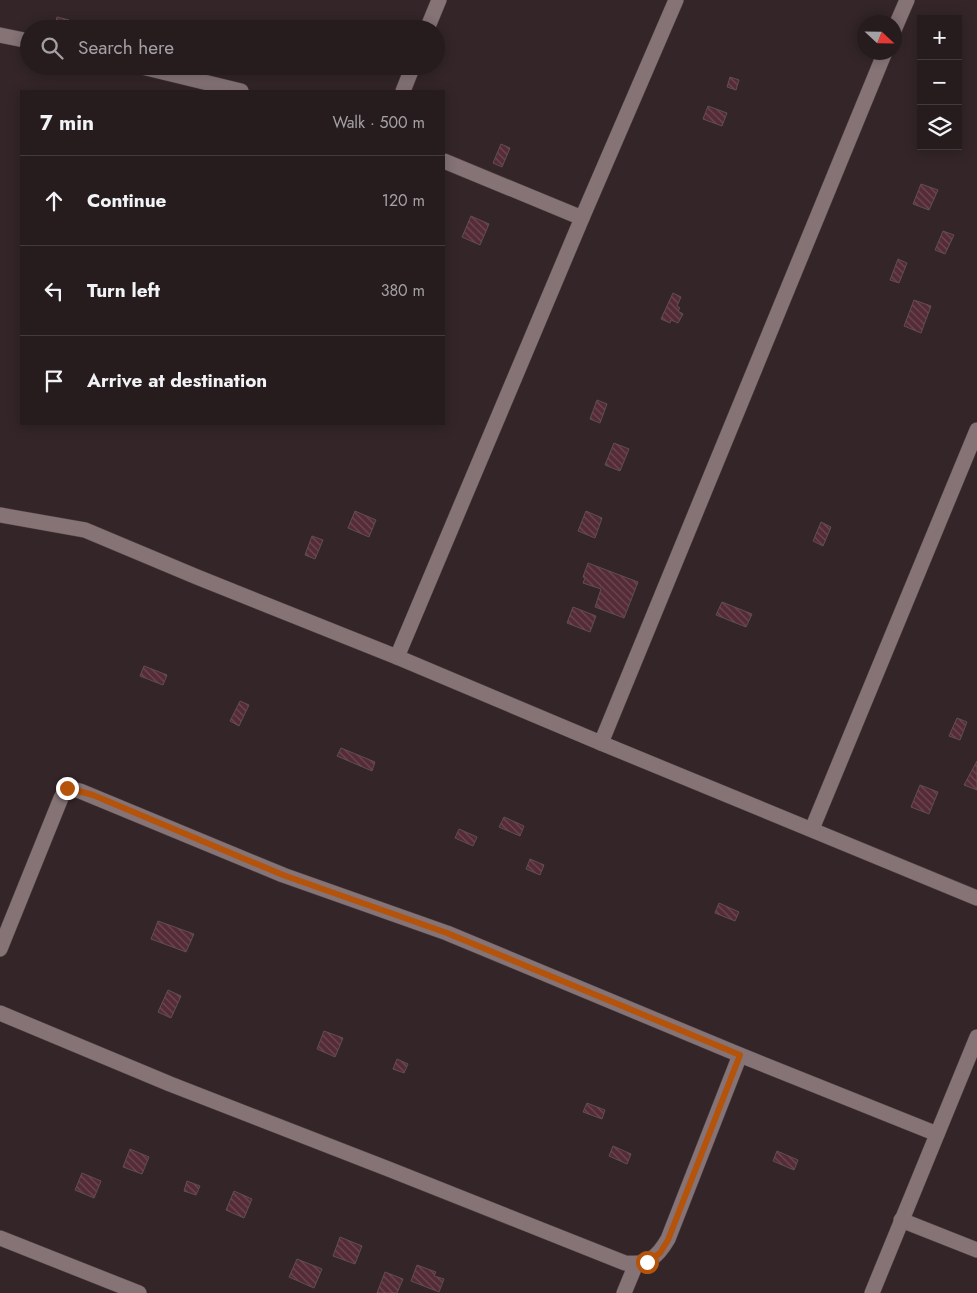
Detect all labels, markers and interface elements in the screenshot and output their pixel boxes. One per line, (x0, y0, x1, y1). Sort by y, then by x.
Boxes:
north arrow (857, 15, 902, 60)
map controls (917, 15, 962, 150)
button: + (917, 15, 962, 60)
search box (20, 20, 445, 75)
icon: search (38, 34, 66, 62)
text: Search here (78, 34, 174, 61)
button: − (917, 60, 962, 105)
button: layers (917, 105, 962, 150)
text: 7 min (40, 108, 94, 138)
text: Walk · 500 m (332, 111, 425, 134)
icon: ahead (40, 187, 68, 215)
text: Continue (87, 187, 166, 214)
text: 120 m (382, 189, 425, 212)
icon: left (40, 277, 68, 305)
text: Turn left (87, 277, 160, 304)
text: 380 m (381, 279, 425, 302)
icon: arrive (40, 367, 68, 395)
text: Arrive at destination (87, 367, 267, 394)
route end (56, 777, 79, 800)
route start (636, 1251, 659, 1274)

